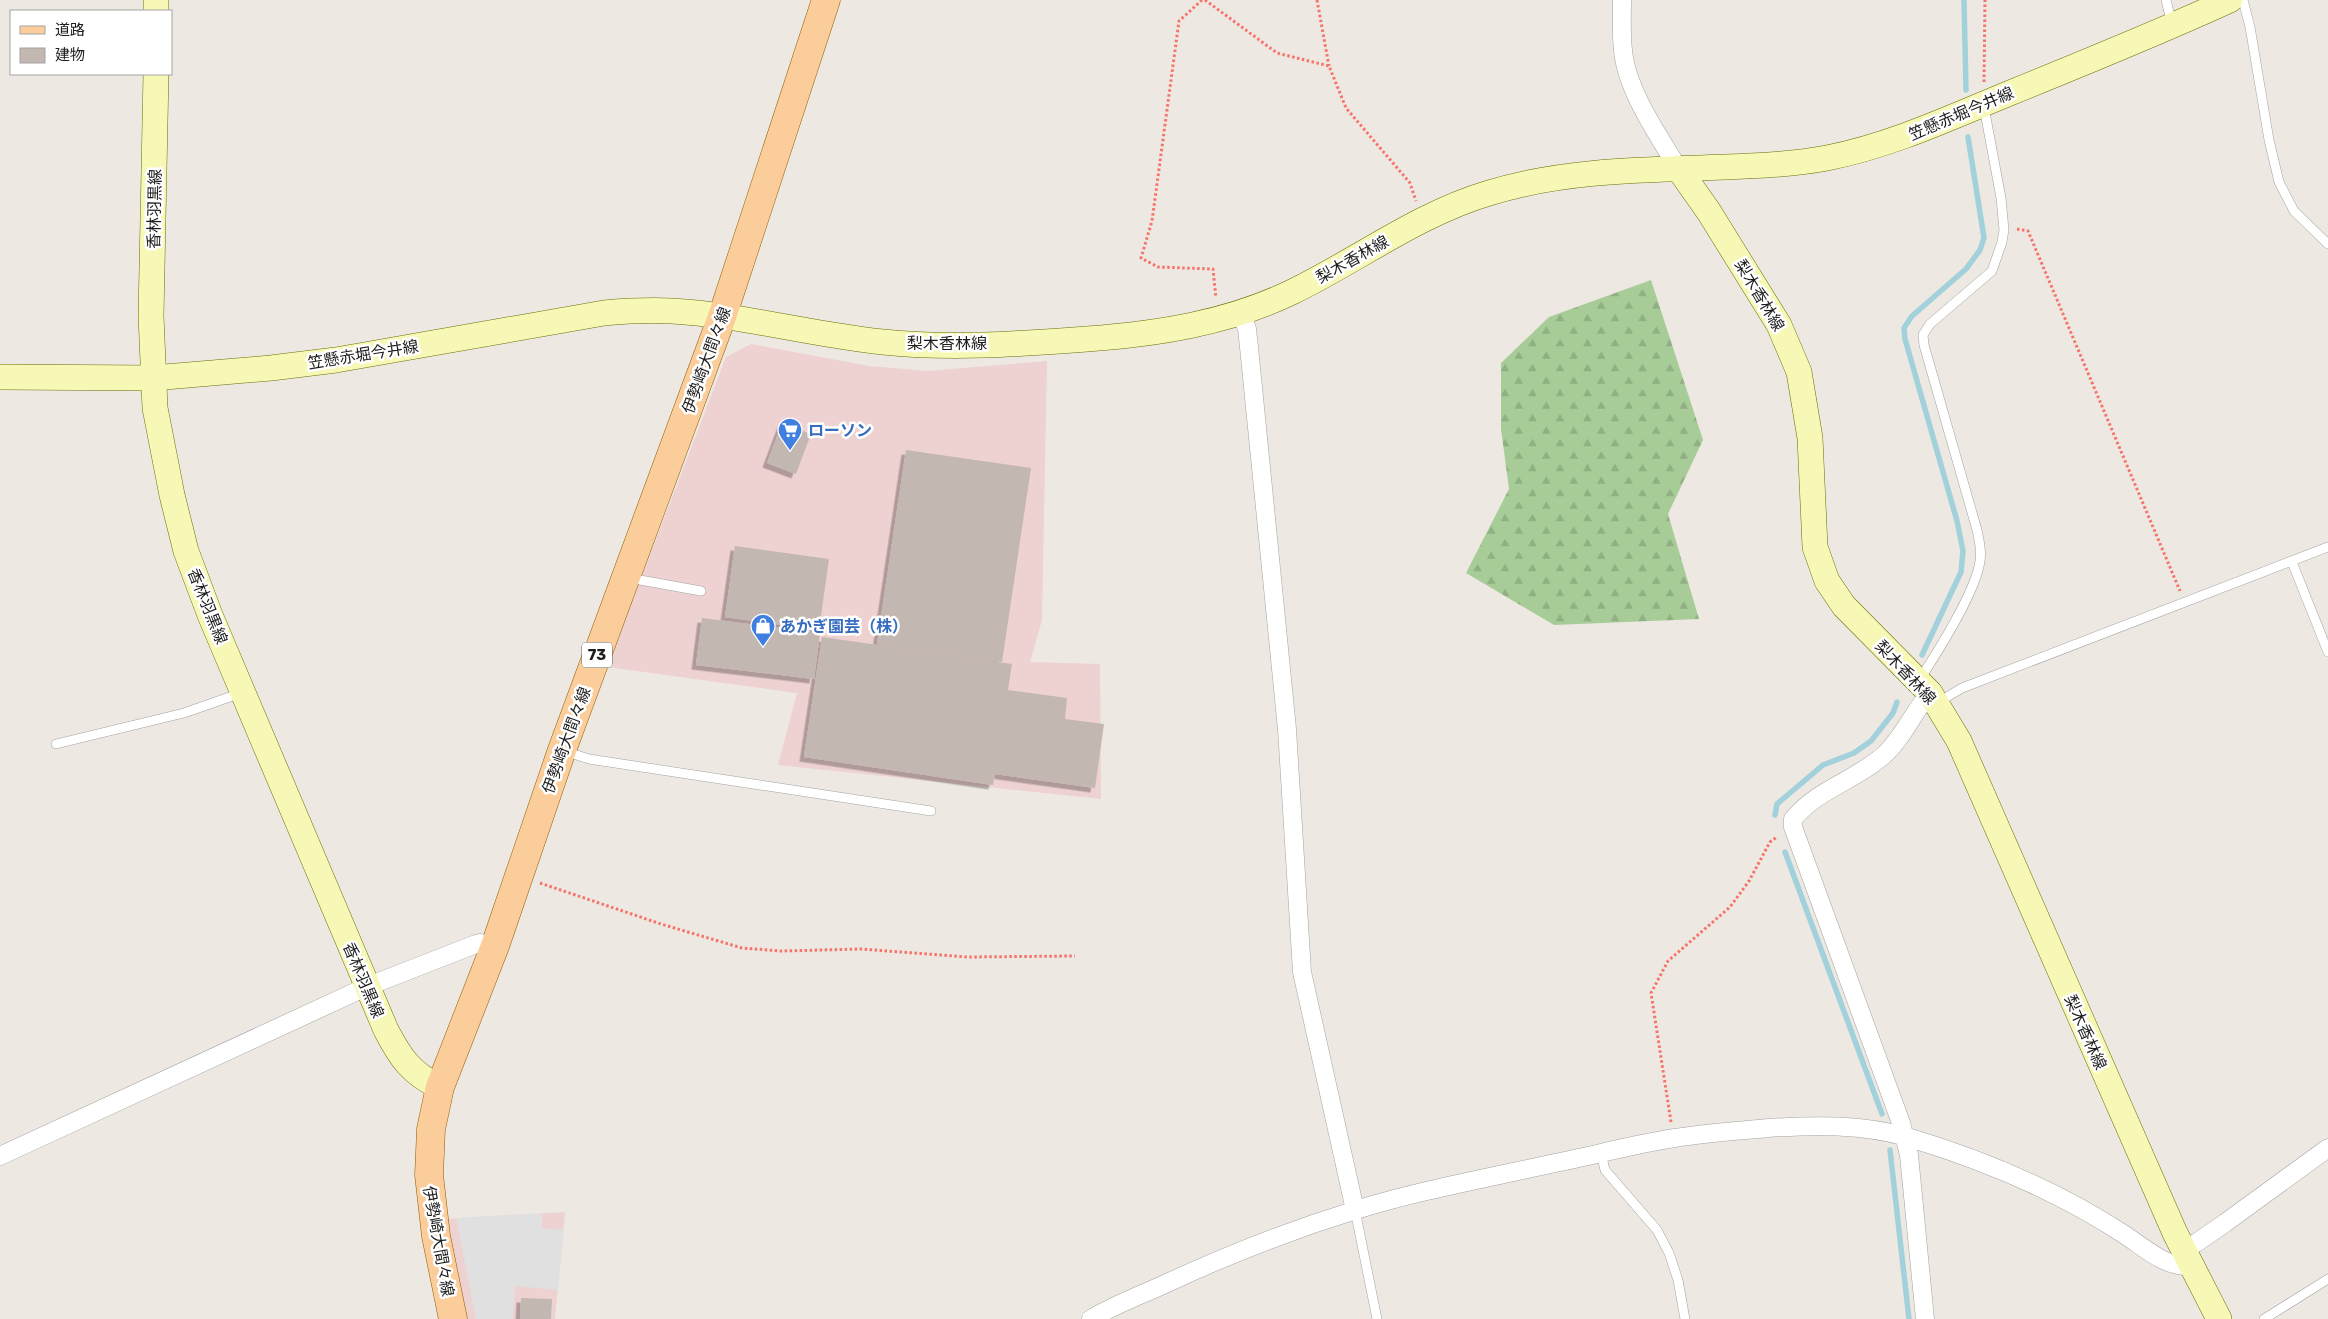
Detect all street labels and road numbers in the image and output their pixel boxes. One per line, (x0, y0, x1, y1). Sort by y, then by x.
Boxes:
street label: 笠懸赤堀今井線 (1906, 83, 2016, 144)
street label: 香林羽黒線 (144, 169, 165, 249)
street label: 梨木香林線 (1313, 232, 1392, 287)
street label: 梨木香林線 (1731, 256, 1788, 334)
street label: 伊勢崎大間々線 (678, 304, 735, 416)
street label: 梨木香林線 (907, 334, 987, 353)
street label: 笠懸赤堀今井線 (306, 336, 420, 373)
street label: 香林羽黒線 (184, 566, 231, 647)
street label: 梨木香林線 (1871, 637, 1940, 708)
road number: 73 (582, 642, 612, 668)
street label: 伊勢崎大間々線 (538, 684, 595, 796)
street label: 香林羽黒線 (339, 940, 388, 1021)
street label: 梨木香林線 (2061, 992, 2110, 1073)
street label: 伊勢崎大間々線 (419, 1184, 458, 1298)

